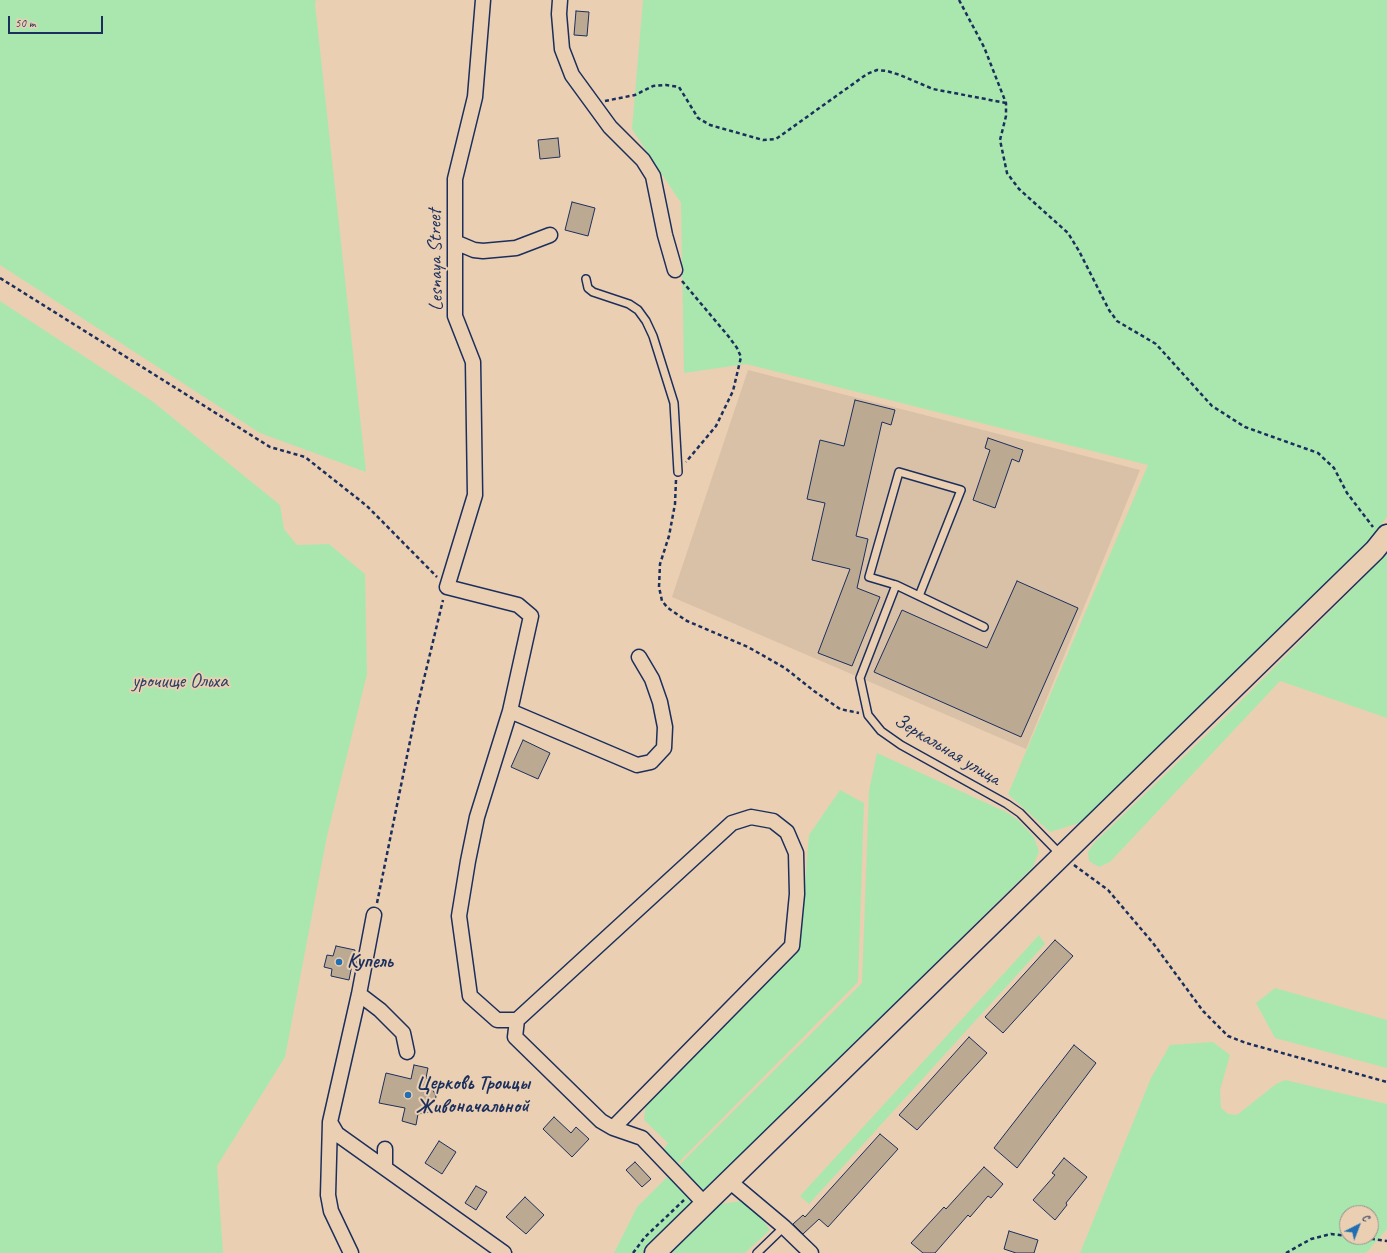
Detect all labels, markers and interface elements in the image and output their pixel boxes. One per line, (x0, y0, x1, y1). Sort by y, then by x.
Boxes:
scale bar (10, 8, 105, 34)
text: 50 m (15, 15, 35, 31)
street label: Lesnaya Street (423, 209, 449, 311)
park label: урочище Ольха (132, 670, 228, 694)
street label: Зеркальная улица (889, 709, 1005, 791)
place label: Купель (347, 950, 393, 974)
marker: Купель (334, 957, 344, 967)
place label: Церковь Троицы Живоначальной (416, 1072, 530, 1119)
marker: Церковь Троицы Живоначальной (403, 1090, 413, 1100)
north arrow (1339, 1205, 1379, 1245)
text: С (1360, 1210, 1373, 1224)

